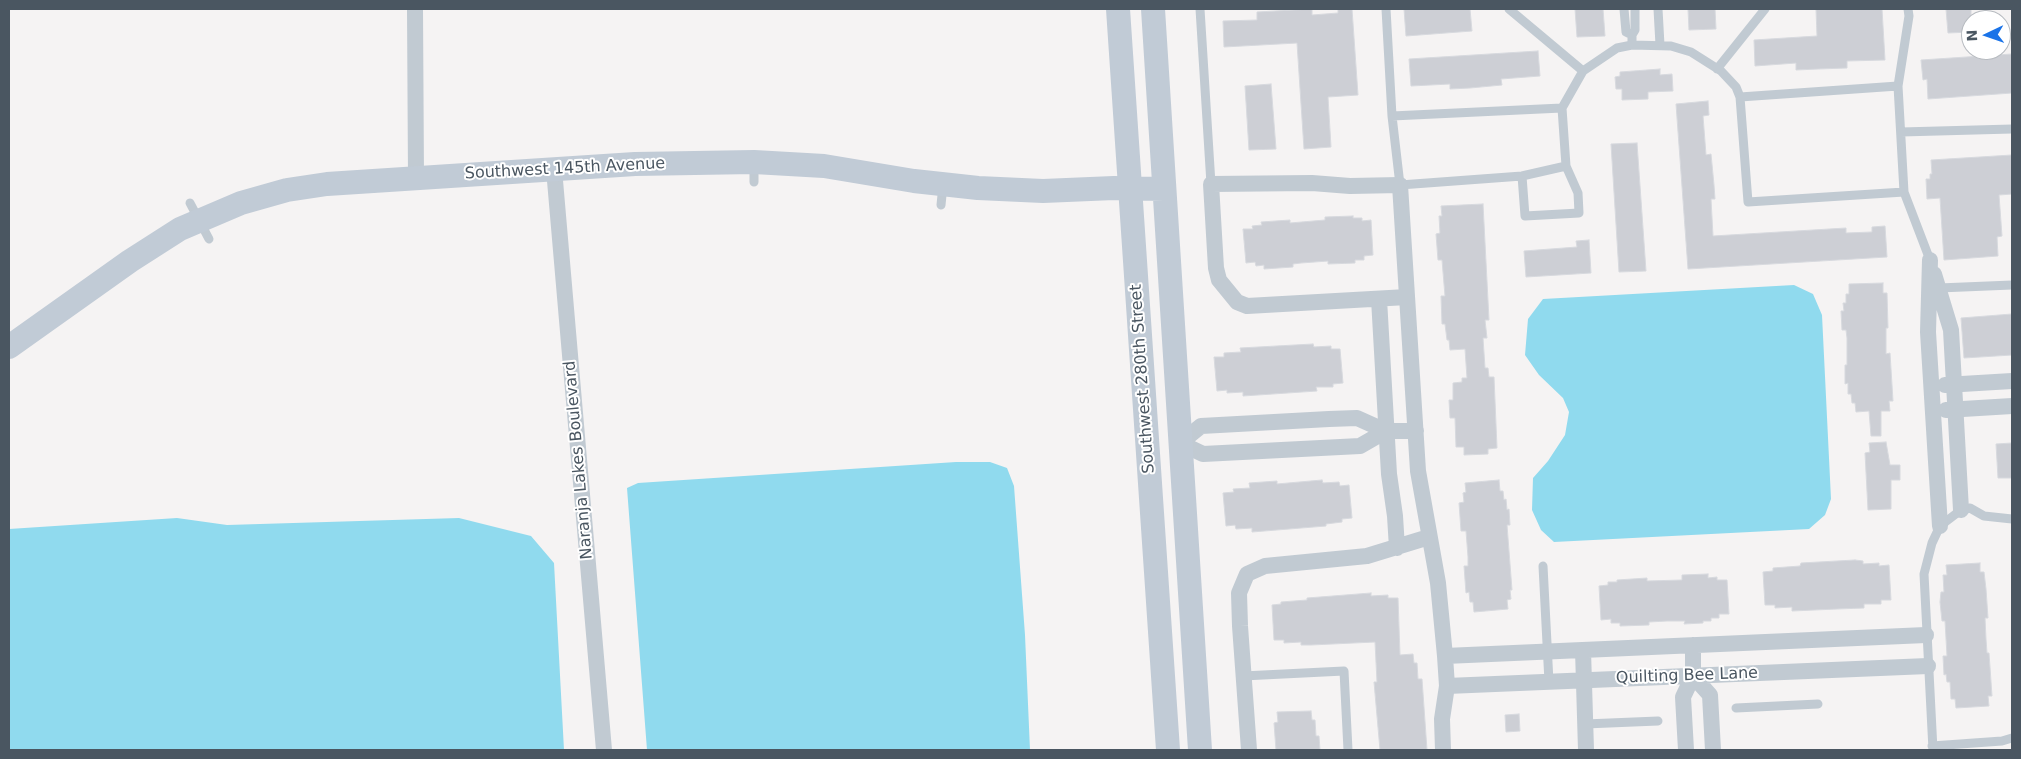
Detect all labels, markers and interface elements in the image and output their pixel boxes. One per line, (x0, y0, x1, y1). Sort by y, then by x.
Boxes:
north arrow (1961, 10, 2011, 60)
text: N (1964, 29, 1980, 42)
street label: Southwest 145th Avenue (464, 154, 666, 184)
street label: Southwest 280th Street (1127, 284, 1159, 474)
street label: Naranja Lakes Boulevard (561, 360, 597, 560)
street label: Quilting Bee Lane (1616, 664, 1758, 688)

